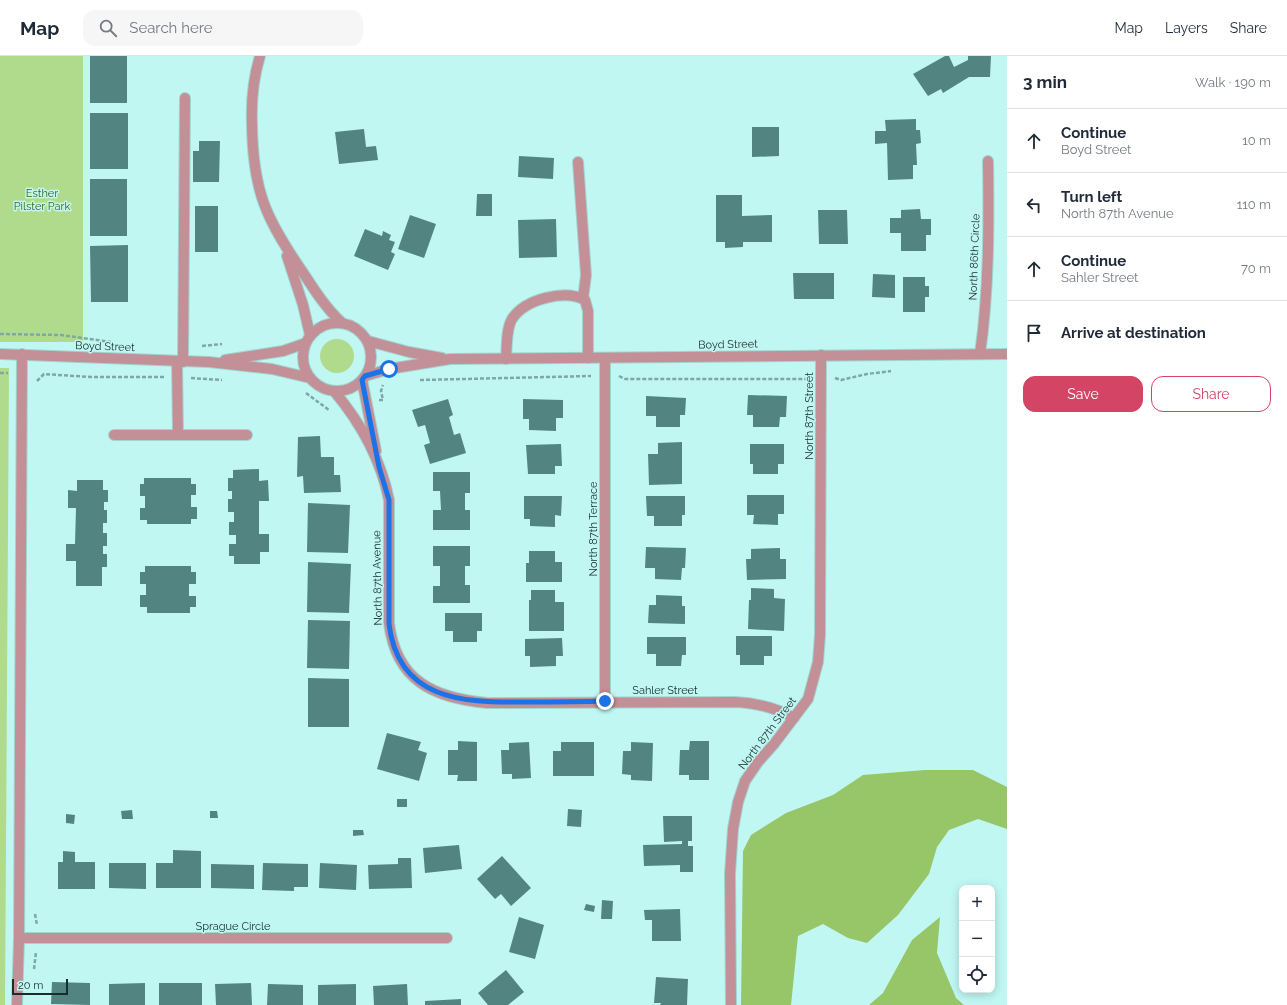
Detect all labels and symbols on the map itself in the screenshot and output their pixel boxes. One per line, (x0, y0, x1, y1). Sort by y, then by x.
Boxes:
park label: Esther Pilster Park (14, 187, 70, 213)
street label: North 86th Circle (966, 213, 983, 301)
street label: Boyd Street (698, 337, 758, 352)
street label: Boyd Street (75, 339, 135, 354)
route start (380, 360, 398, 378)
street label: North 87th Street (803, 372, 816, 460)
street label: North 87th Terrace (587, 481, 600, 576)
street label: North 87th Avenue (370, 530, 385, 626)
street label: Sahler Street (632, 684, 698, 697)
route end (596, 692, 614, 710)
street label: North 87th Street (736, 694, 799, 772)
street label: Sprague Circle (195, 920, 271, 933)
scale bar (12, 977, 68, 996)

